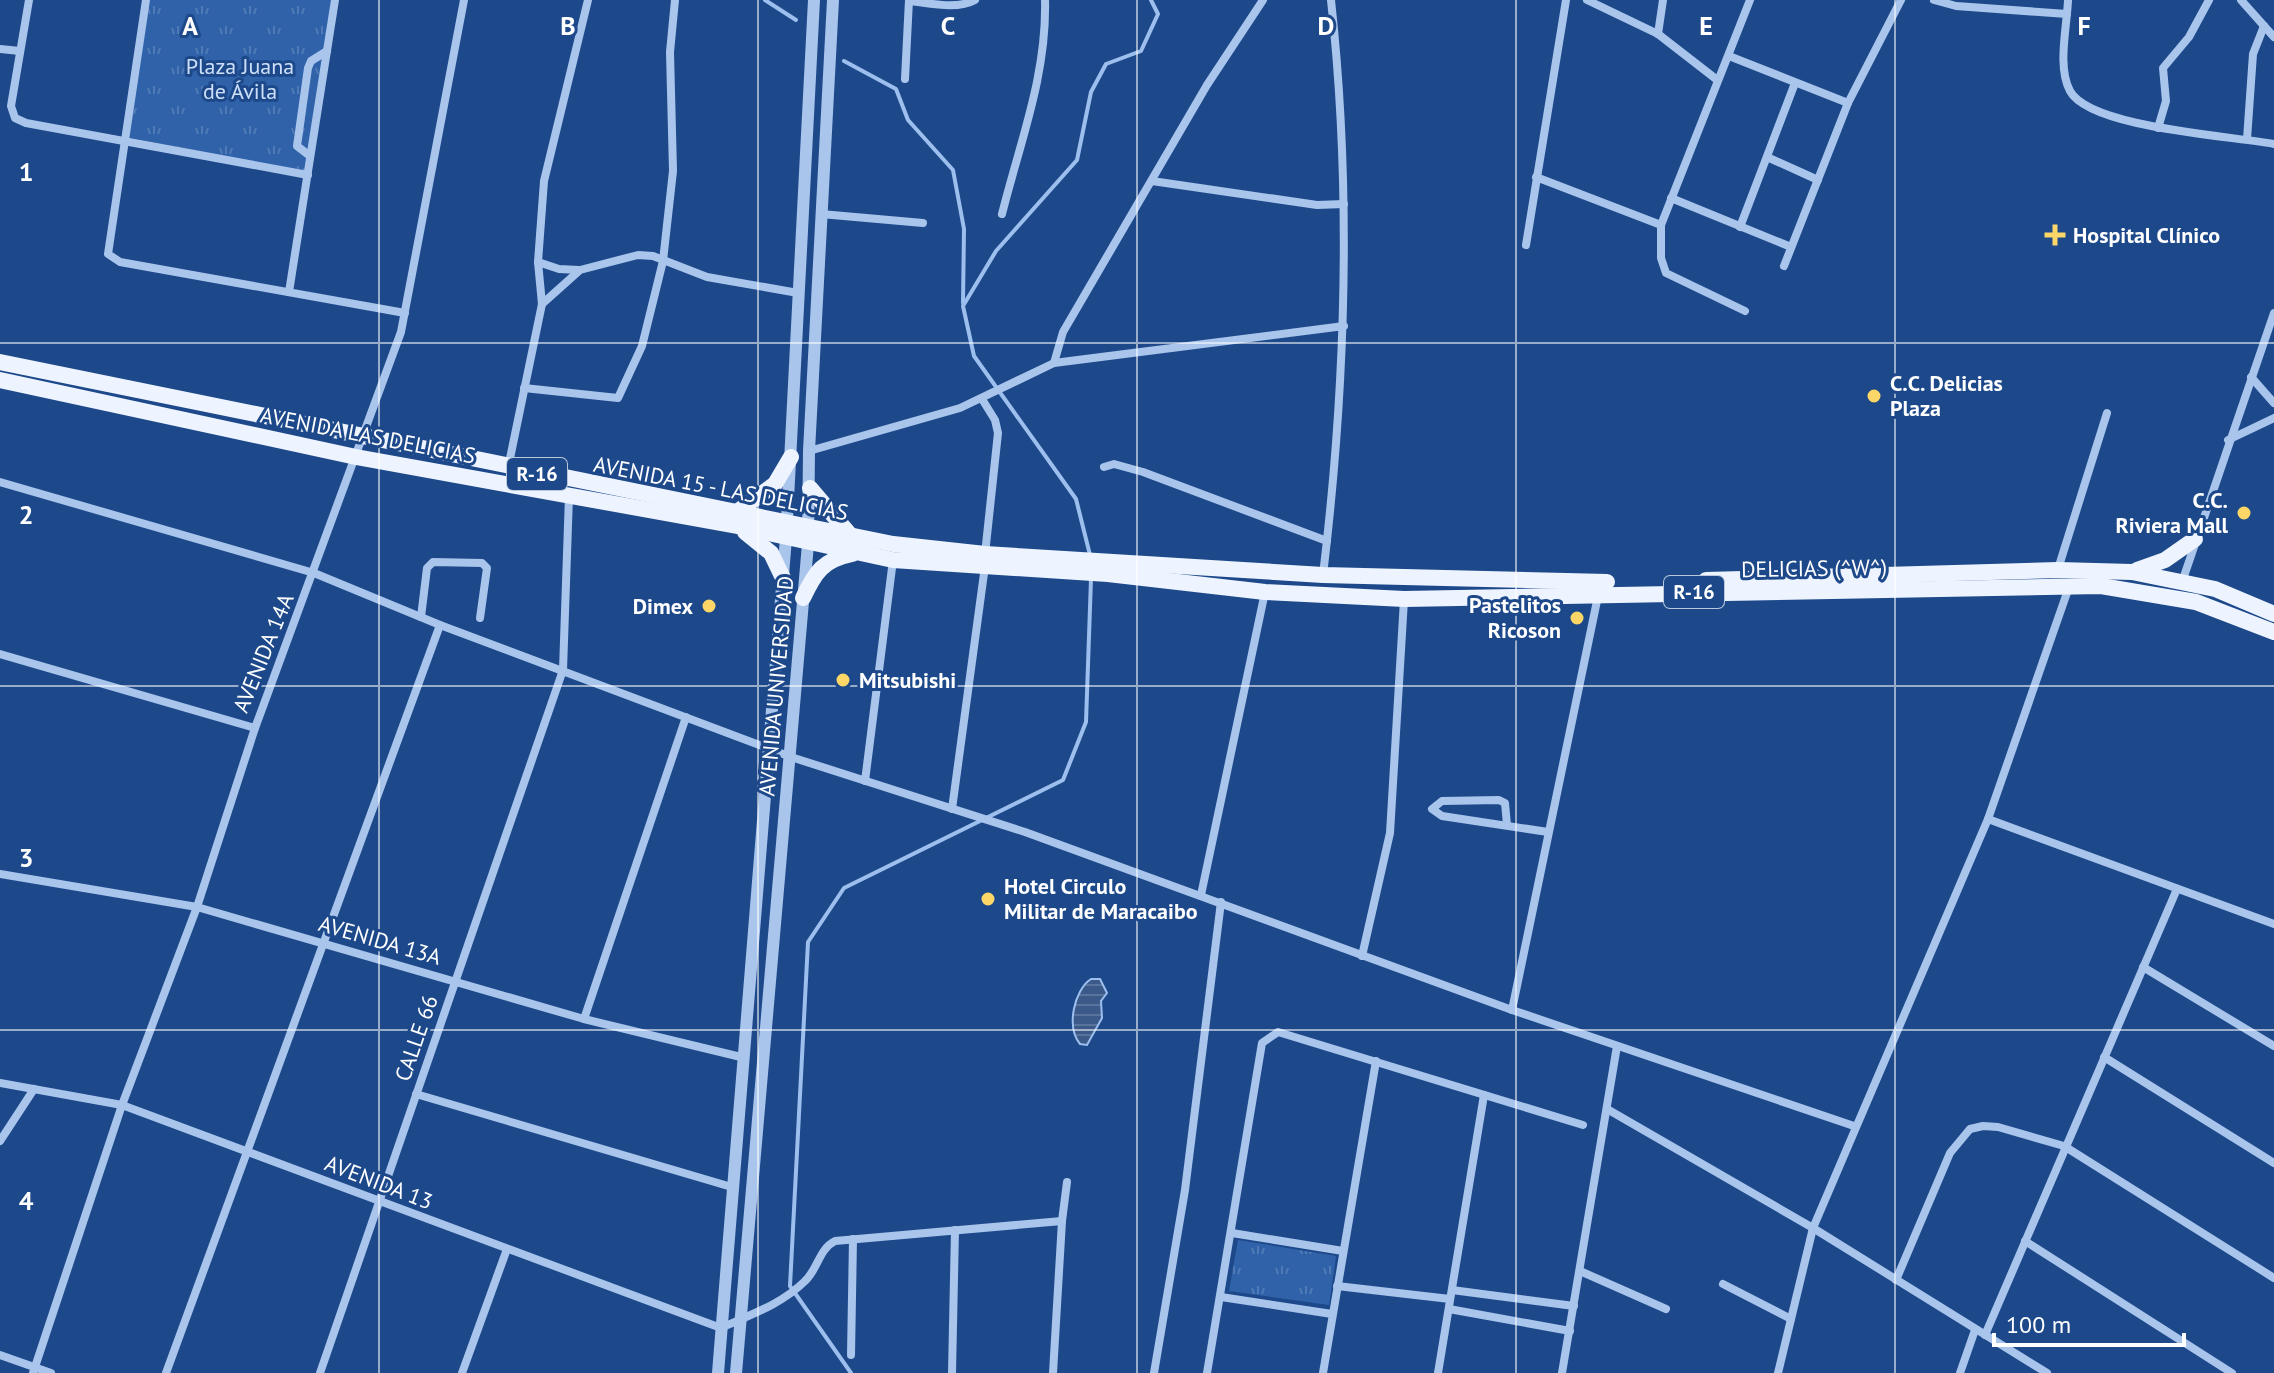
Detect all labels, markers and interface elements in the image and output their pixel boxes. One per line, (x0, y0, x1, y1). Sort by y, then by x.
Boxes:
text: A (182, 9, 198, 42)
text: B (560, 9, 576, 42)
text: C (941, 9, 955, 42)
text: D (1318, 9, 1334, 42)
text: E (1699, 9, 1713, 42)
text: F (2077, 9, 2091, 42)
park label: Plaza Juana de Ávila (186, 52, 294, 105)
text: 1 (19, 155, 33, 188)
place label: Hospital Clínico (2073, 221, 2220, 249)
marker: Hospital Clínico (2044, 224, 2066, 246)
place label: C.C. Delicias Plaza (1890, 369, 2003, 422)
marker: C.C. Delicias Plaza (1865, 387, 1883, 405)
street label: AVENIDA LAS DELICIAS (258, 400, 478, 470)
street label: AVENIDA 15 - LAS DELICIAS (591, 450, 851, 526)
road number: R-16 (507, 458, 567, 490)
place label: C.C. Riviera Mall (2116, 486, 2229, 539)
text: 2 (19, 498, 33, 531)
marker: C.C. Riviera Mall (2235, 504, 2253, 522)
street label: DELICIAS (^W^) (1741, 553, 1887, 583)
street label: AVENIDA UNIVERSIDAD (752, 575, 800, 797)
road number: R-16 (1664, 576, 1724, 608)
street label: AVENIDA 14A (226, 589, 300, 717)
place label: Pastelitos Ricoson (1469, 591, 1561, 644)
place label: Dimex (633, 592, 693, 620)
marker: Dimex (700, 597, 718, 615)
marker: Pastelitos Ricoson (1568, 609, 1586, 627)
place label: Mitsubishi (859, 666, 956, 694)
marker: Mitsubishi (834, 671, 852, 689)
text: 3 (19, 841, 33, 874)
place label: Hotel Circulo Militar de Maracaibo (1004, 872, 1198, 925)
marker: Hotel Circulo Militar de Maracaibo (979, 890, 997, 908)
street label: AVENIDA 13A (316, 909, 444, 971)
street label: CALLE 66 (388, 991, 444, 1085)
street label: AVENIDA 13 (321, 1149, 437, 1215)
text: 4 (19, 1184, 34, 1217)
scale bar (1994, 1297, 2184, 1347)
text: 100 m (2006, 1309, 2071, 1340)

